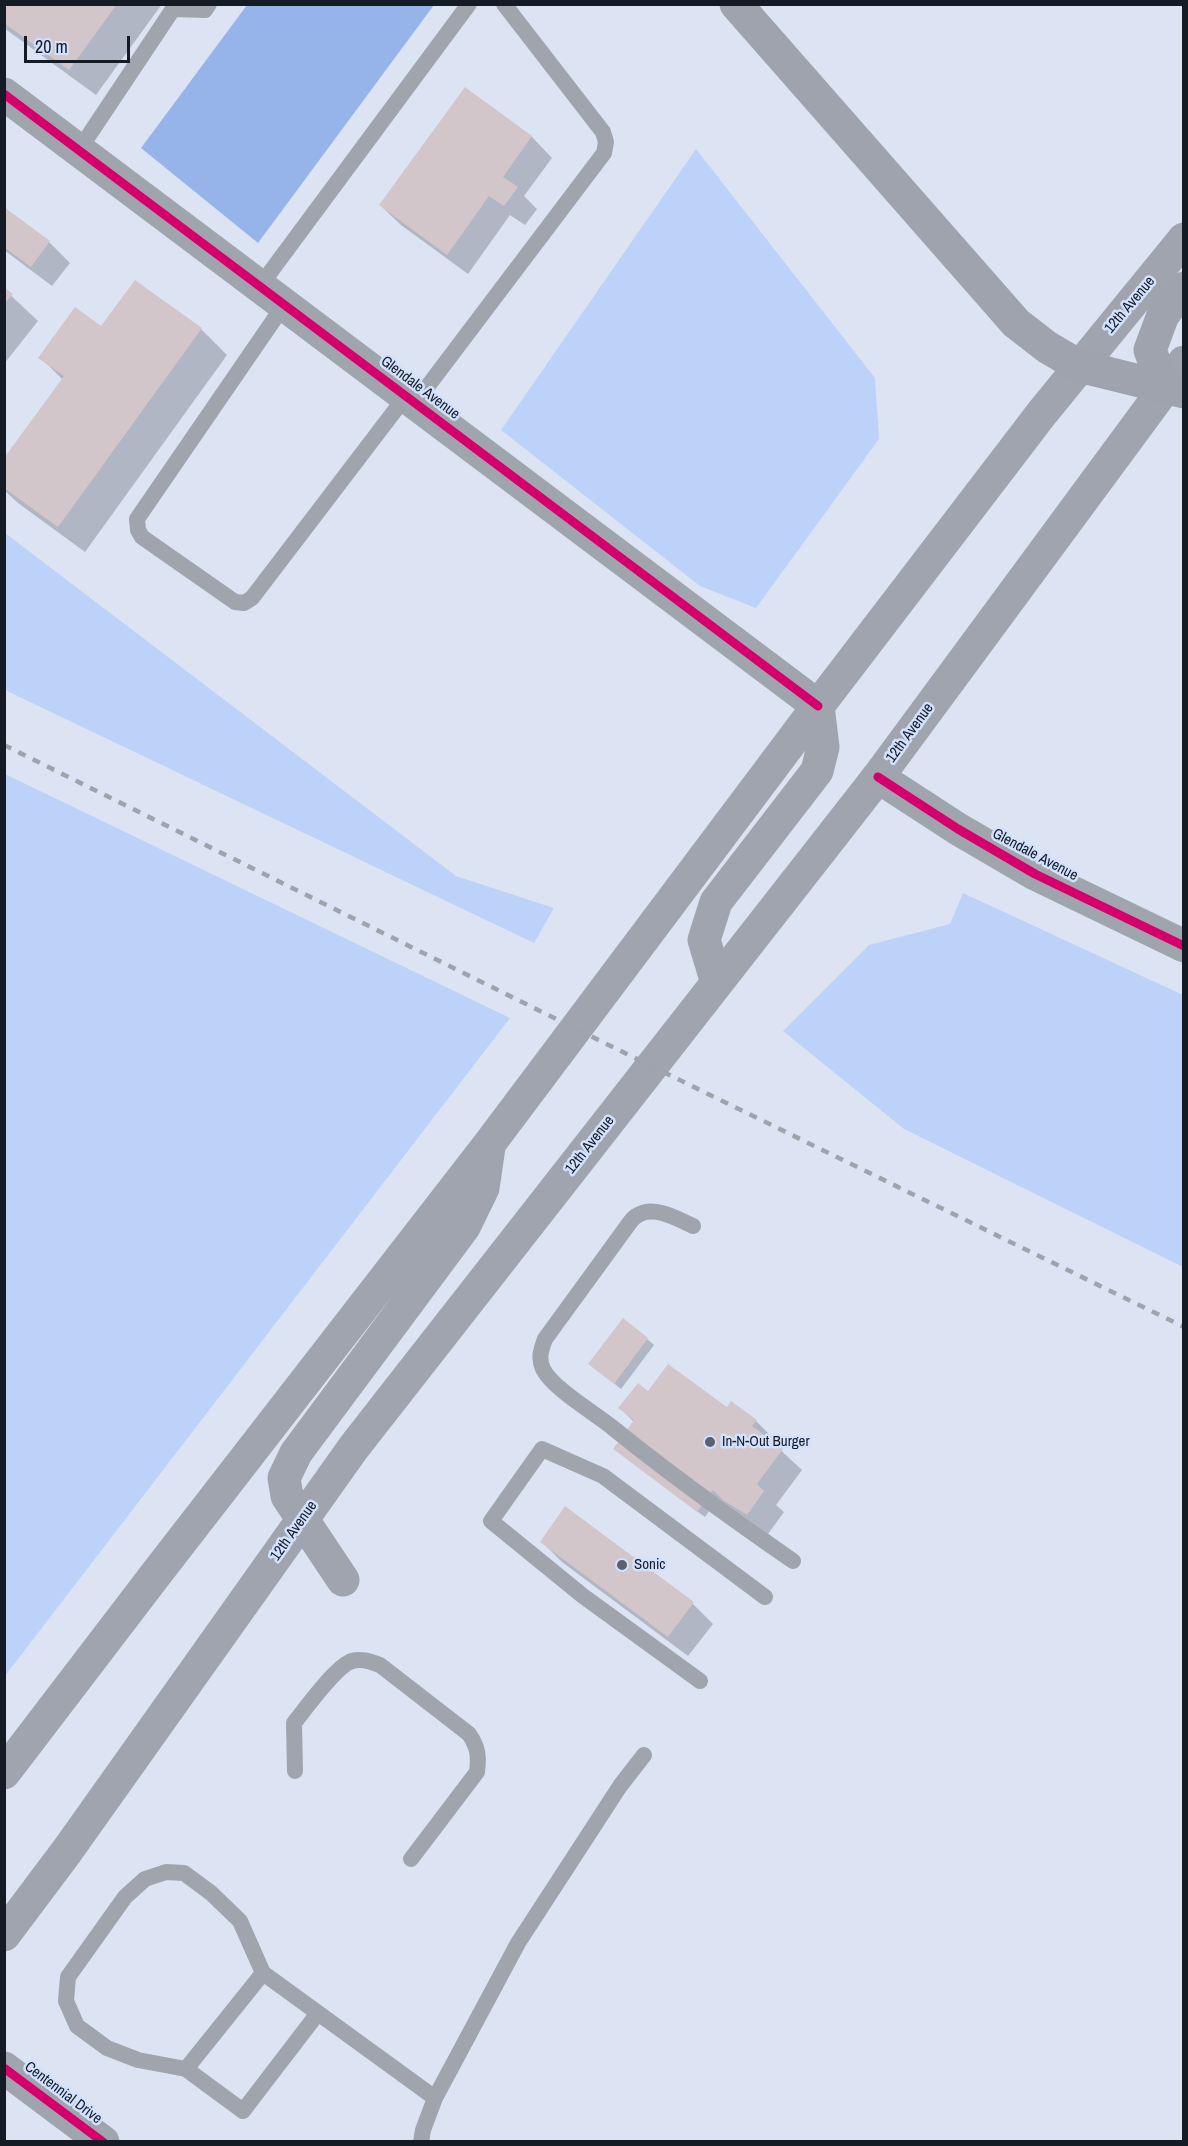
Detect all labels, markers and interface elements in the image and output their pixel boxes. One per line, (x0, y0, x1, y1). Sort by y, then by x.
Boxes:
scale bar (27, 24, 134, 62)
text: 20 m (35, 34, 68, 59)
street label: 12th Avenue (1101, 273, 1159, 337)
street label: Glendale Avenue (377, 352, 463, 424)
street label: 12th Avenue (882, 700, 938, 766)
street label: Glendale Avenue (989, 825, 1081, 885)
street label: 12th Avenue (562, 1112, 618, 1178)
place label: In-N-Out Burger (722, 1433, 809, 1451)
marker: In-N-Out Burger (703, 1435, 717, 1449)
street label: 12th Avenue (267, 1498, 321, 1564)
place label: Sonic (634, 1556, 665, 1574)
marker: Sonic (615, 1558, 629, 1572)
street label: Centennial Drive (21, 2058, 105, 2128)

